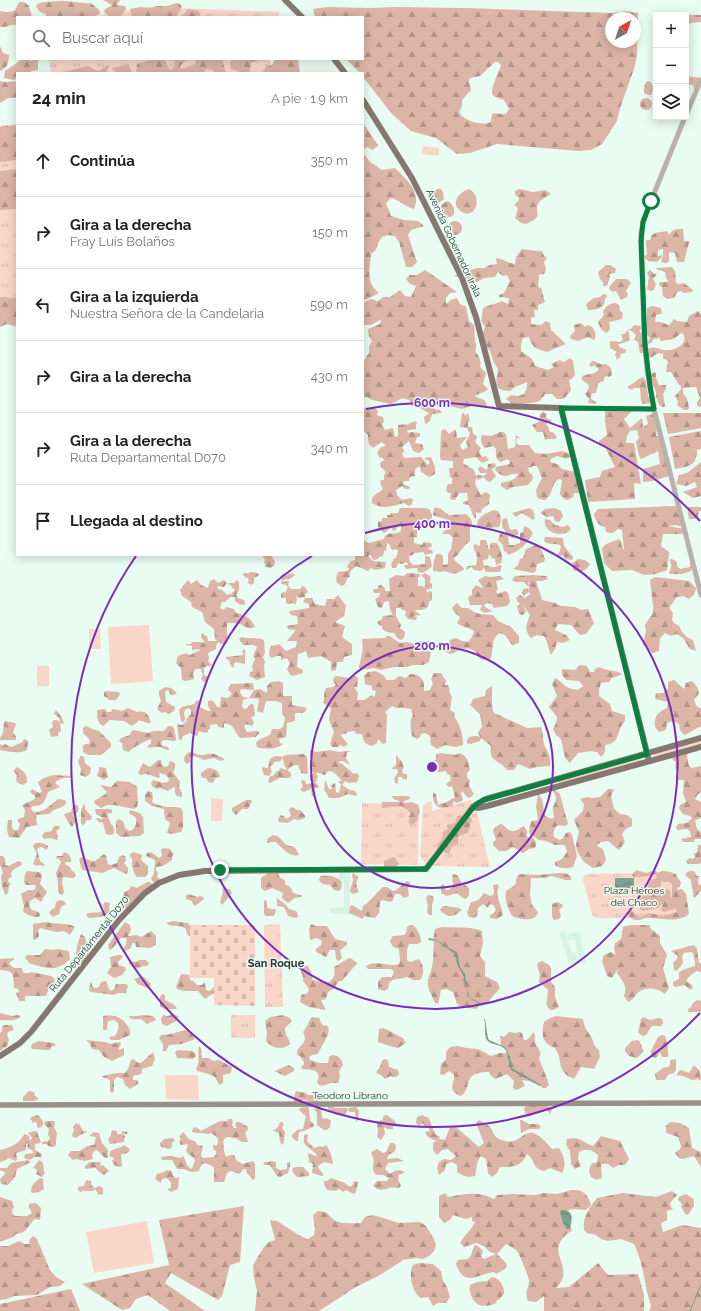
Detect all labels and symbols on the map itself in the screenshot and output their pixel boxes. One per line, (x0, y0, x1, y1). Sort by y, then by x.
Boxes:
north arrow (605, 12, 641, 48)
street label: Avenida Gobernador Irala (424, 188, 484, 298)
route start (642, 192, 660, 210)
text: 600 m (414, 396, 450, 410)
text: 400 m (414, 517, 450, 531)
text: 200 m (414, 639, 450, 653)
centre of rings (425, 760, 439, 774)
route end (211, 861, 229, 879)
park label: Plaza Héroes del Chaco (604, 885, 664, 908)
street label: Ruta Departamental D070 (47, 894, 131, 994)
district label: San Roque (248, 957, 305, 970)
street label: Teodoro Librano (312, 1090, 388, 1101)

